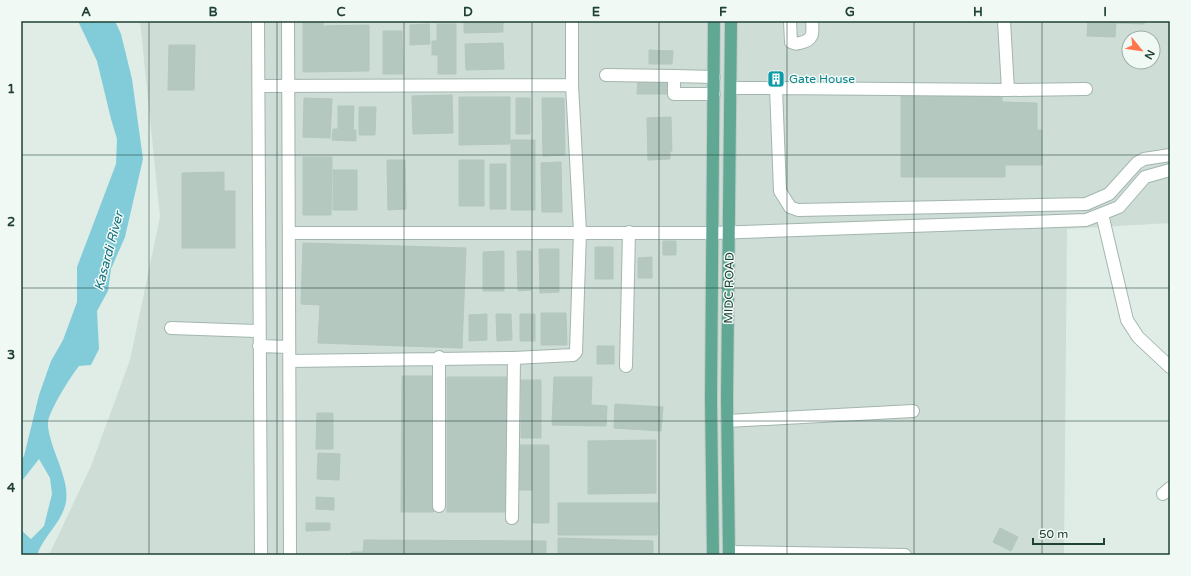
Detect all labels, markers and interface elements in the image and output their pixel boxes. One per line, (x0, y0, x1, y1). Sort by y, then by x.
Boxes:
text: A (81, 4, 91, 20)
text: B (208, 4, 218, 20)
text: C (336, 4, 346, 20)
text: D (463, 4, 473, 20)
text: E (592, 4, 600, 20)
text: F (719, 4, 727, 20)
text: G (845, 4, 855, 20)
text: H (973, 4, 983, 20)
text: I (1103, 4, 1107, 20)
north arrow (1121, 30, 1161, 70)
text: N (1141, 48, 1157, 62)
building icon: Gate House (766, 69, 786, 89)
place label: Gate House (789, 72, 855, 86)
text: 1 (7, 81, 15, 97)
water label: Kasardi River (91, 208, 128, 292)
text: 2 (7, 214, 15, 230)
street label: MIDC ROAD (721, 252, 737, 324)
text: 3 (7, 347, 15, 363)
text: 4 (7, 480, 16, 496)
scale bar (1033, 520, 1104, 546)
text: 50 m (1039, 527, 1068, 541)

